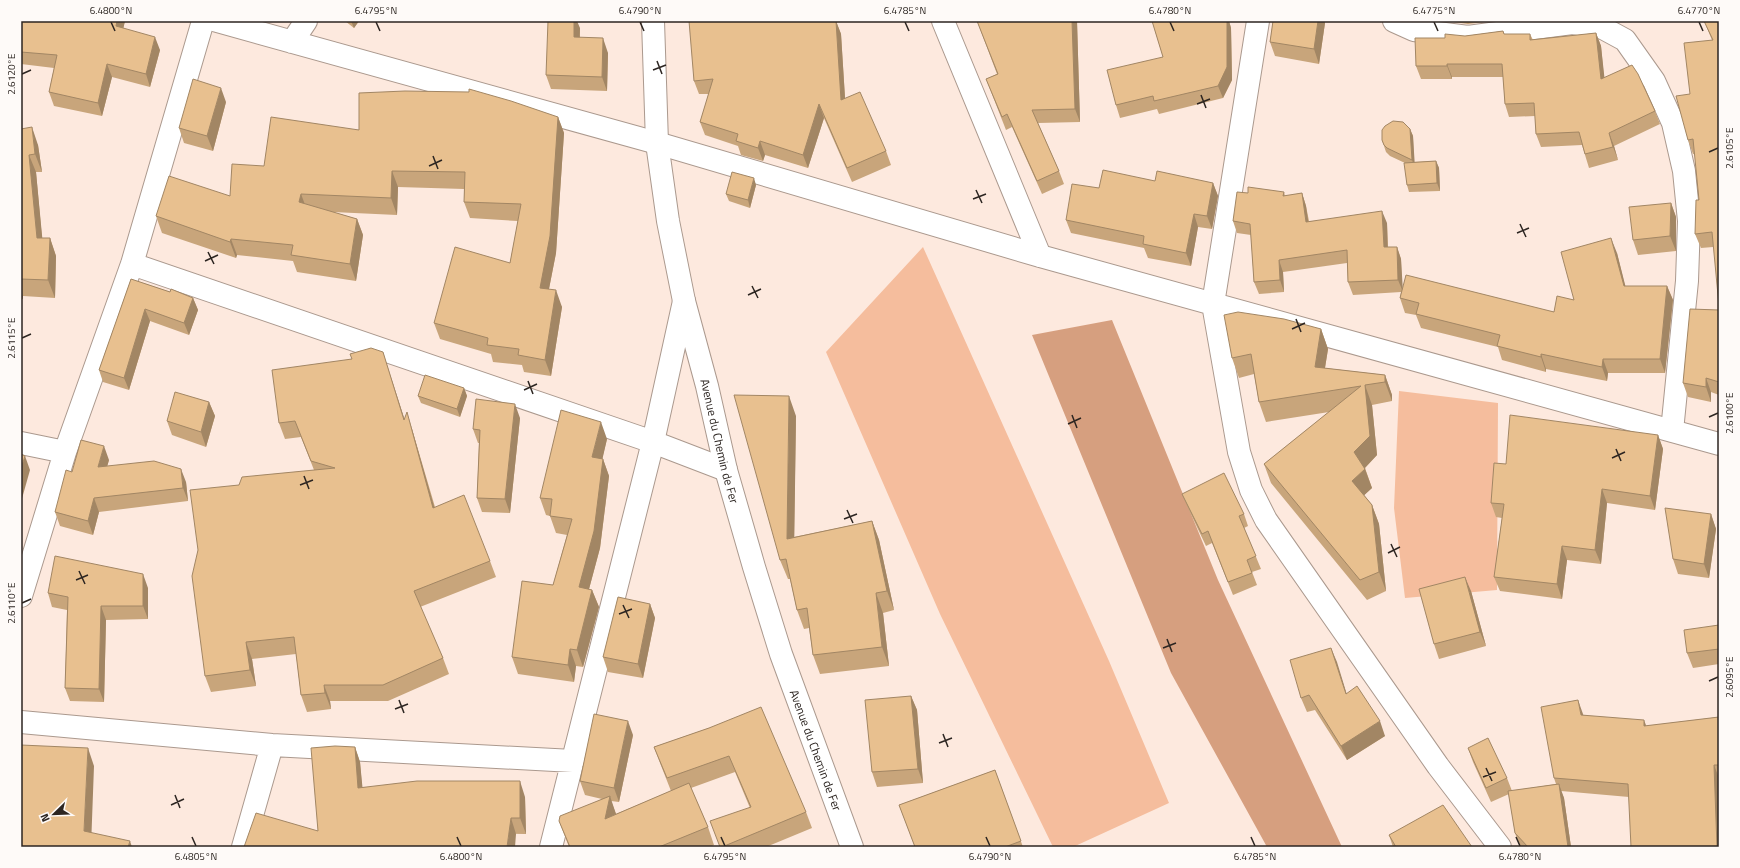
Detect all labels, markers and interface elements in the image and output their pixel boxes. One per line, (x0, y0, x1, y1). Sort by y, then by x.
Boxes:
text: 6.4800°N (90, 3, 132, 18)
text: 6.4795°N (355, 3, 397, 18)
text: 6.4790°N (619, 3, 661, 18)
text: 6.4785°N (884, 3, 926, 18)
text: 6.4780°N (1149, 3, 1191, 18)
text: 6.4775°N (1413, 3, 1455, 18)
text: 6.4770°N (1678, 3, 1720, 18)
text: 2.6120°E (4, 53, 19, 95)
text: 2.6105°E (1722, 127, 1737, 169)
text: 2.6115°E (4, 317, 19, 359)
street label: Avenue du Chemin de Fer (696, 376, 745, 506)
text: 2.6100°E (1722, 392, 1737, 434)
text: 2.6110°E (4, 582, 19, 624)
text: 2.6095°E (1722, 656, 1737, 698)
street label: Avenue du Chemin de Fer (785, 687, 847, 813)
north arrow (34, 794, 74, 834)
text: N (36, 811, 54, 825)
text: 6.4805°N (175, 849, 217, 864)
text: 6.4800°N (440, 849, 482, 864)
text: 6.4795°N (704, 849, 746, 864)
text: 6.4790°N (969, 849, 1011, 864)
text: 6.4785°N (1234, 849, 1276, 864)
text: 6.4780°N (1499, 849, 1541, 864)

